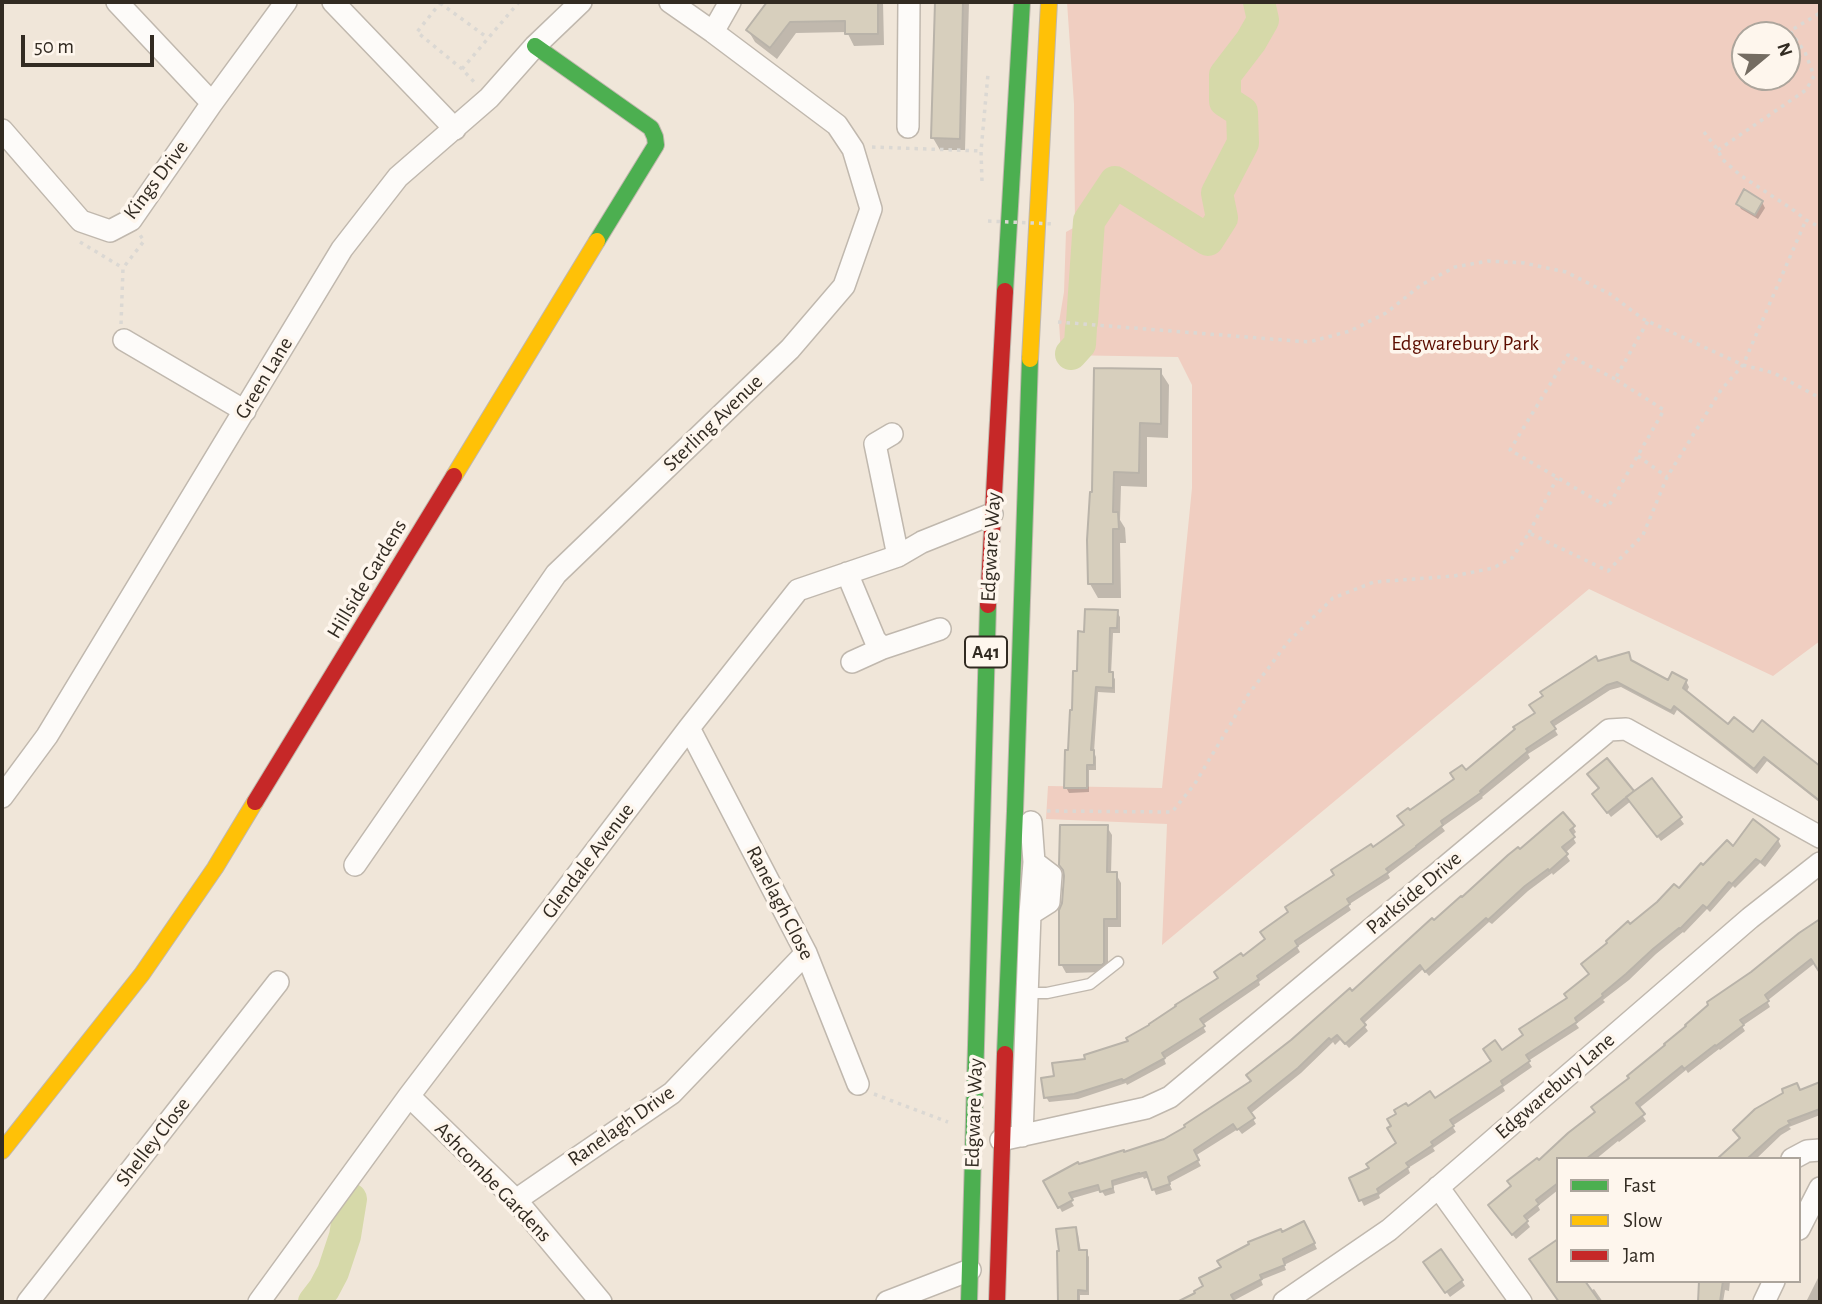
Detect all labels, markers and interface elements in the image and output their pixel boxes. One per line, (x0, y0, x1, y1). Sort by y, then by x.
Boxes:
scale bar (24, 21, 158, 65)
north arrow (1731, 21, 1801, 91)
text: 50 m (34, 36, 74, 57)
text: N (1773, 40, 1796, 59)
street label: Kings Drive (118, 135, 194, 225)
park label: Edgwarebury Park (1391, 331, 1539, 357)
street label: Green Lane (230, 332, 298, 424)
street label: Sterling Avenue (658, 369, 768, 477)
street label: Edgware Way (976, 491, 1006, 603)
street label: Hillside Gardens (322, 515, 412, 643)
road number: A41 (965, 636, 1007, 667)
street label: Glendale Avenue (536, 798, 640, 924)
street label: Ranelagh Close (740, 842, 820, 964)
street label: Parkside Drive (1361, 846, 1467, 940)
street label: Edgwarebury Lane (1490, 1027, 1620, 1145)
street label: Edgware Way (959, 1058, 989, 1168)
street label: Ranelagh Drive (563, 1080, 679, 1172)
street label: Shelley Close (110, 1092, 196, 1192)
street label: Ashcombe Gardens (429, 1117, 557, 1247)
legend (1556, 1157, 1801, 1283)
text: Fast (1623, 1175, 1656, 1196)
text: Slow (1623, 1210, 1662, 1231)
text: Jam (1623, 1245, 1655, 1266)

